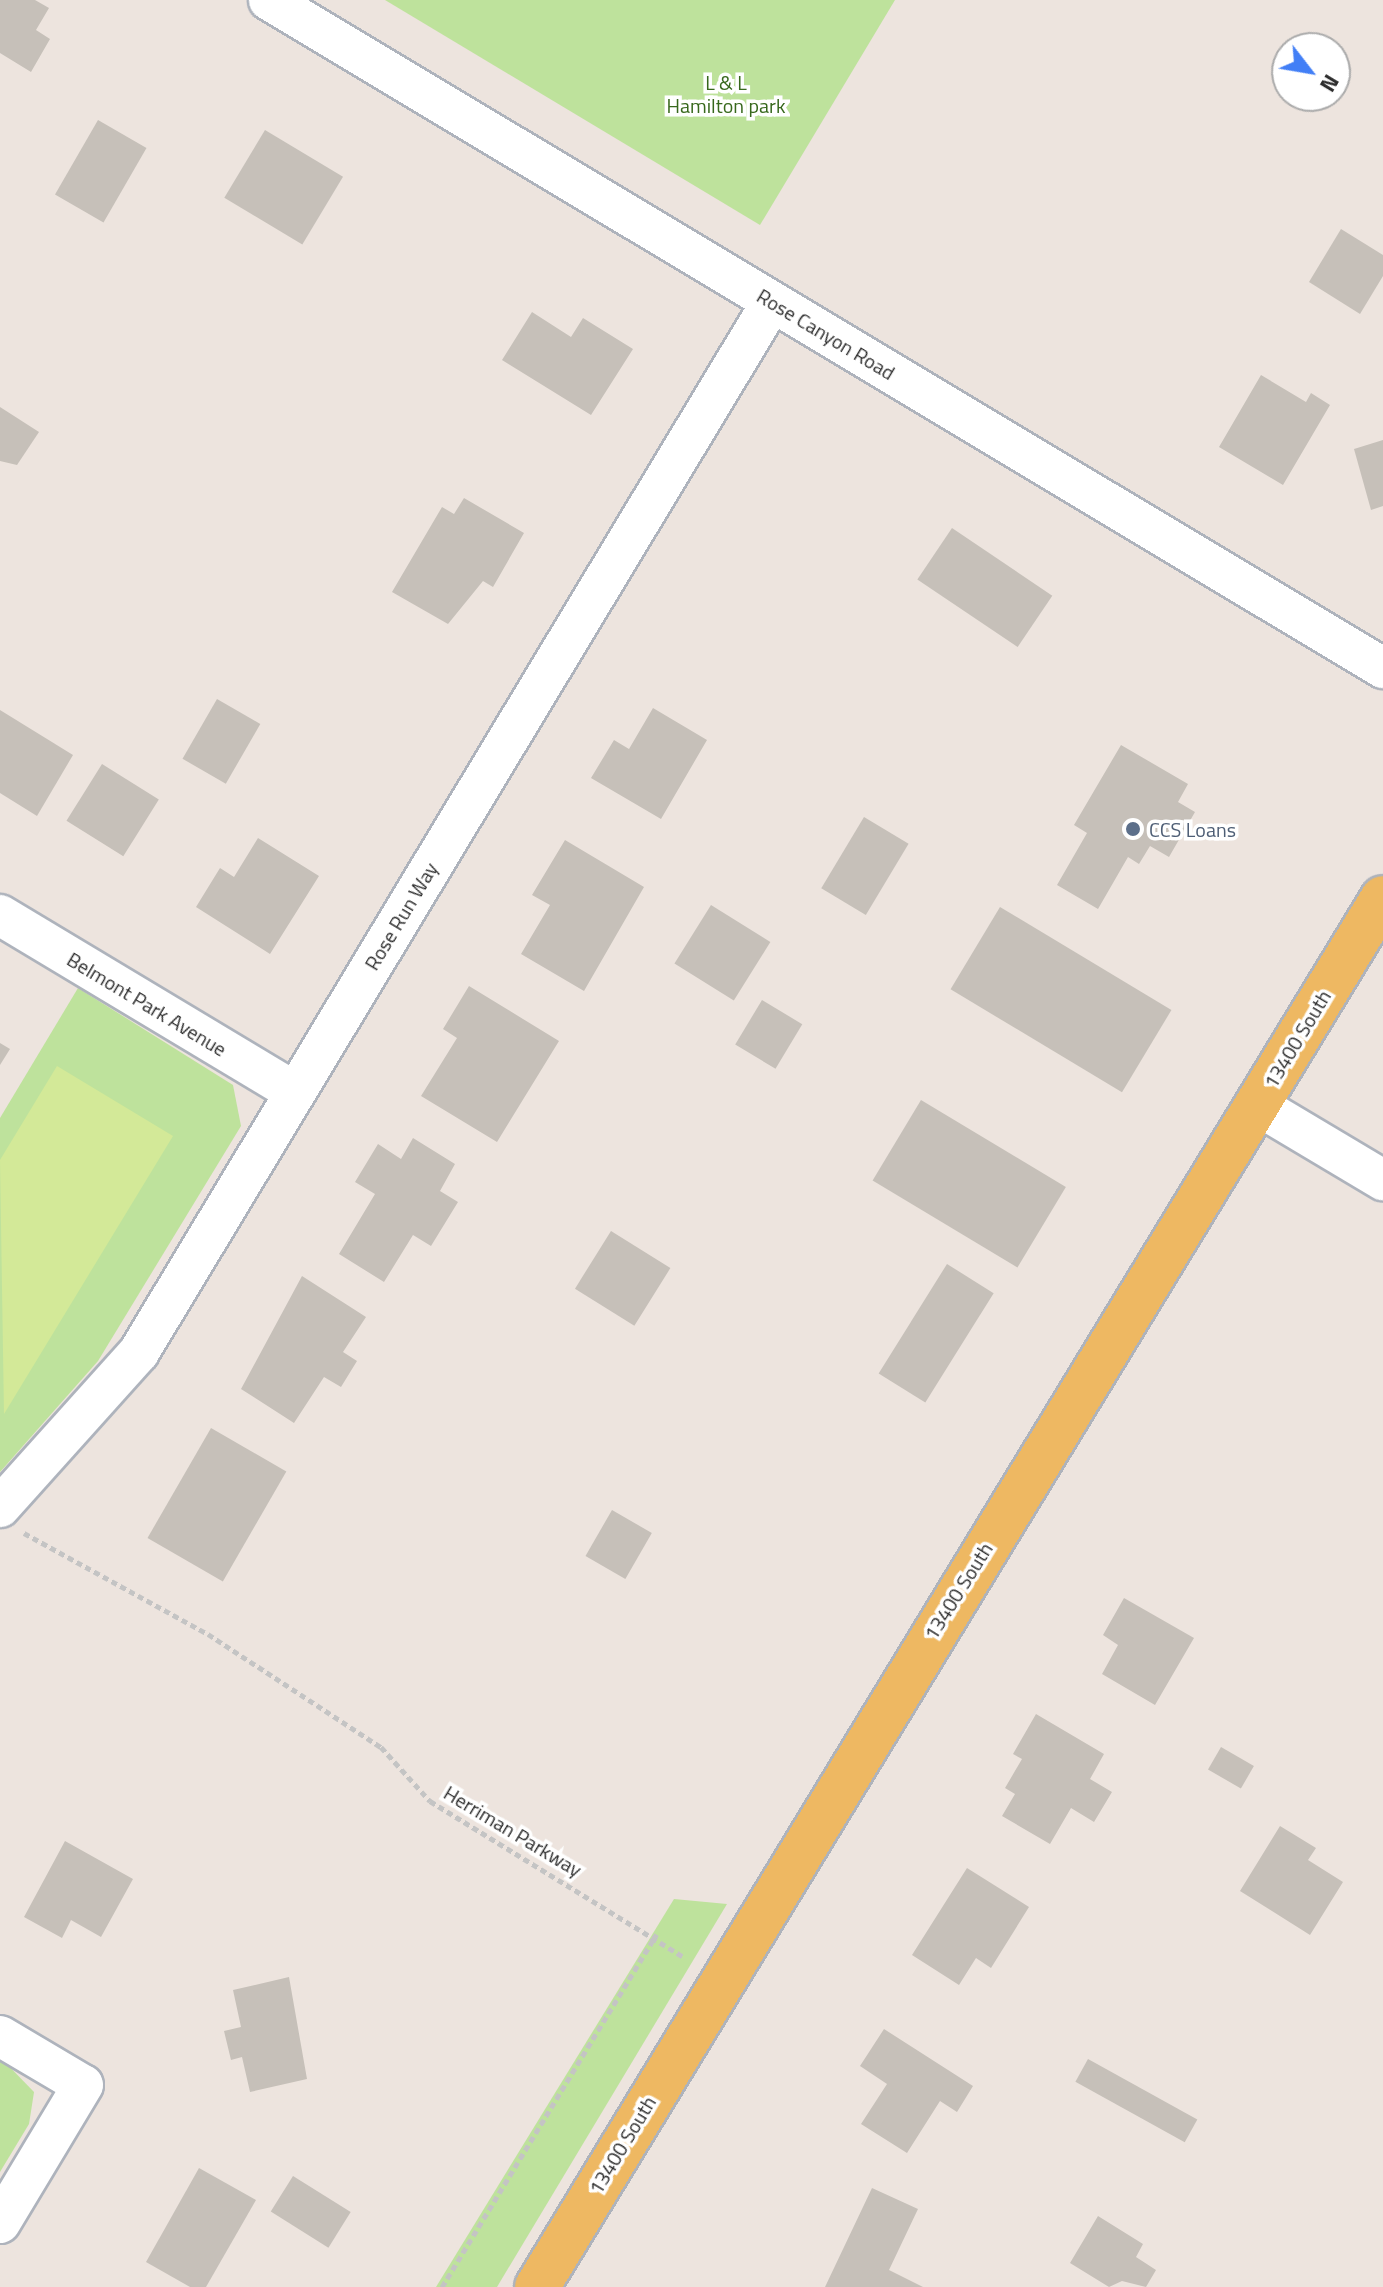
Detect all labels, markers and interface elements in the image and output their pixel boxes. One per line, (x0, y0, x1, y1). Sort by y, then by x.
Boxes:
north arrow (1271, 32, 1351, 112)
text: N (1311, 68, 1348, 99)
park label: L & L Hamilton park (666, 71, 786, 118)
street label: Rose Canyon Road (753, 283, 899, 385)
place label: CCS Loans (1149, 817, 1236, 841)
marker: CCS Loans (1124, 820, 1142, 838)
street label: Rose Run Way (359, 858, 443, 974)
street label: Belmont Park Avenue (63, 947, 231, 1061)
street label: 13400 South (1258, 986, 1336, 1092)
street label: 13400 South (919, 1538, 997, 1644)
street label: Herriman Parkway (440, 1780, 586, 1882)
street label: 13400 South (583, 2092, 661, 2198)

